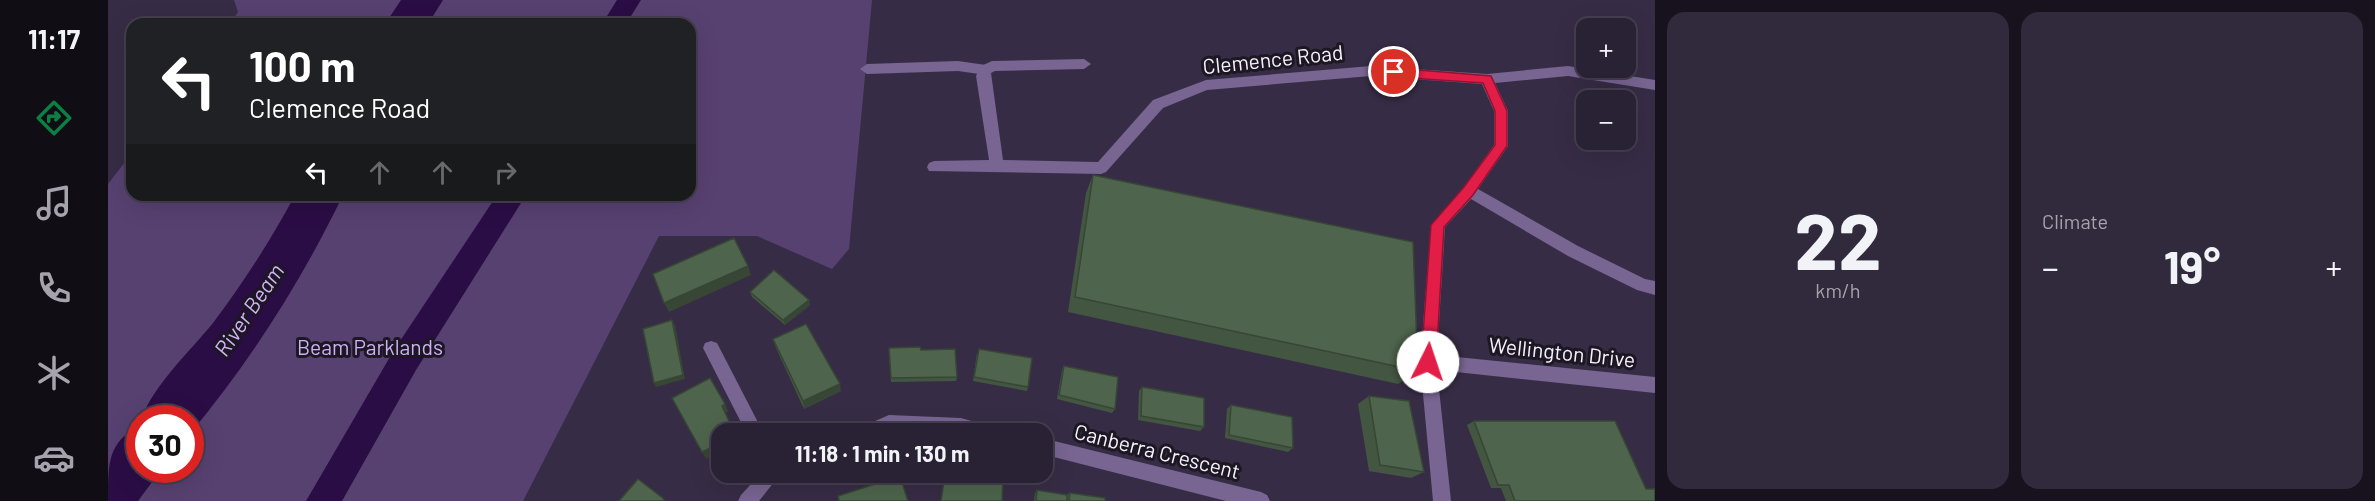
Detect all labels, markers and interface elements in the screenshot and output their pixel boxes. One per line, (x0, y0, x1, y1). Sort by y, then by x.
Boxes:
map controls (1576, 18, 1636, 150)
button: + (1576, 18, 1636, 78)
text: 11:17 (28, 22, 80, 54)
street label: Clemence Road (1201, 39, 1344, 78)
text: 100 m (249, 40, 355, 90)
icon: left (150, 42, 228, 120)
pin (1368, 46, 1419, 97)
icon: arrive (1377, 55, 1410, 88)
button: − (1576, 90, 1636, 150)
text: Clemence Road (249, 91, 430, 123)
icon: directions (33, 97, 75, 139)
icon: left (300, 156, 333, 189)
icon: ahead (363, 156, 396, 189)
icon: ahead (426, 156, 459, 189)
icon: right (489, 156, 522, 189)
icon: music (33, 182, 75, 224)
text: 22 (1794, 192, 1882, 286)
text: Climate (2042, 209, 2108, 233)
text: 19° (2164, 239, 2220, 293)
text: − (2042, 247, 2059, 287)
text: + (2326, 247, 2342, 287)
water label: River Beam (208, 258, 289, 361)
icon: phone (33, 267, 75, 309)
text: km/h (1815, 278, 1861, 302)
position arrow (1396, 330, 1460, 394)
street label: Wellington Drive (1488, 331, 1637, 372)
park label: Beam Parklands (297, 334, 443, 359)
icon: climate (33, 352, 75, 394)
speed limit sign: 30 (126, 405, 204, 483)
street label: Canberra Crescent (1072, 418, 1243, 483)
icon: car (33, 437, 75, 479)
text: 11:18 · 1 min · 130 m (795, 440, 969, 466)

